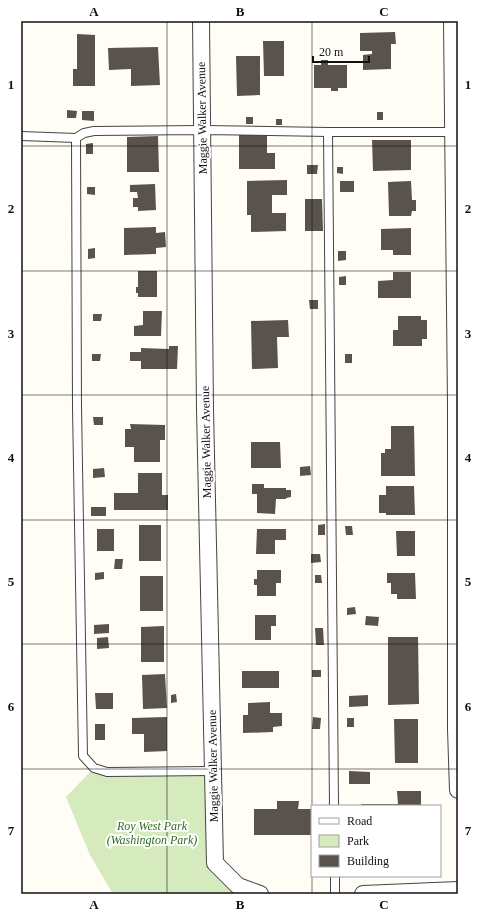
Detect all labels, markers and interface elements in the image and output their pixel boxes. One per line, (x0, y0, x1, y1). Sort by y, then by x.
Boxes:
text: A (89, 4, 99, 19)
text: B (236, 4, 245, 19)
text: C (379, 4, 389, 19)
scale bar (313, 38, 369, 64)
text: 20 m (319, 45, 344, 59)
street label: Maggie Walker Avenue (194, 62, 210, 174)
text: 1 (8, 77, 14, 92)
text: 1 (465, 77, 471, 92)
text: 2 (8, 201, 14, 216)
text: 2 (465, 201, 471, 216)
text: 3 (8, 326, 15, 341)
text: 3 (465, 326, 472, 341)
street label: Maggie Walker Avenue (198, 386, 214, 498)
text: 4 (8, 450, 15, 465)
text: 4 (465, 450, 472, 465)
text: 5 (8, 574, 15, 589)
text: 5 (465, 574, 472, 589)
text: 6 (8, 699, 15, 714)
text: 6 (465, 699, 472, 714)
street label: Maggie Walker Avenue (205, 710, 221, 822)
legend (311, 805, 441, 877)
text: Road (347, 814, 372, 828)
park label: Roy West Park (Washington Park) (107, 819, 197, 847)
text: 7 (8, 823, 15, 838)
text: 7 (465, 823, 472, 838)
text: Park (347, 834, 369, 848)
text: Building (347, 854, 389, 868)
text: A (89, 897, 99, 912)
text: B (236, 897, 245, 912)
text: C (379, 897, 389, 912)

